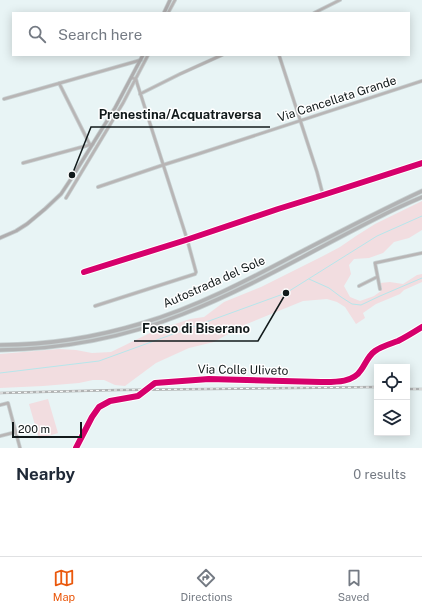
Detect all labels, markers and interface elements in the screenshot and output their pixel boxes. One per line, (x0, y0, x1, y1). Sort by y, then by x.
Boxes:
search box (12, 12, 410, 56)
icon: search (26, 23, 48, 45)
text: Search here (58, 26, 142, 43)
street label: Via Cancellata Grande (276, 73, 398, 125)
callout: Prenestina/Acquatraversa (91, 102, 270, 127)
text: Prenestina/Acquatraversa (99, 107, 261, 122)
street label: Autostrada del Sole (161, 253, 267, 311)
callout: Fosso di Biserano (134, 316, 258, 341)
text: Fosso di Biserano (142, 321, 250, 336)
street label: Via Colle Uliveto (198, 362, 289, 378)
map controls (374, 364, 410, 436)
button: locate (374, 364, 410, 400)
button: layers (374, 400, 410, 436)
scale bar (12, 420, 82, 439)
text: 200 m (18, 423, 50, 435)
text: Nearby (16, 464, 75, 484)
text: 0 results (353, 467, 406, 482)
tab: Map (53, 567, 75, 603)
tab: Directions (181, 567, 232, 603)
tab: Saved (338, 567, 369, 603)

